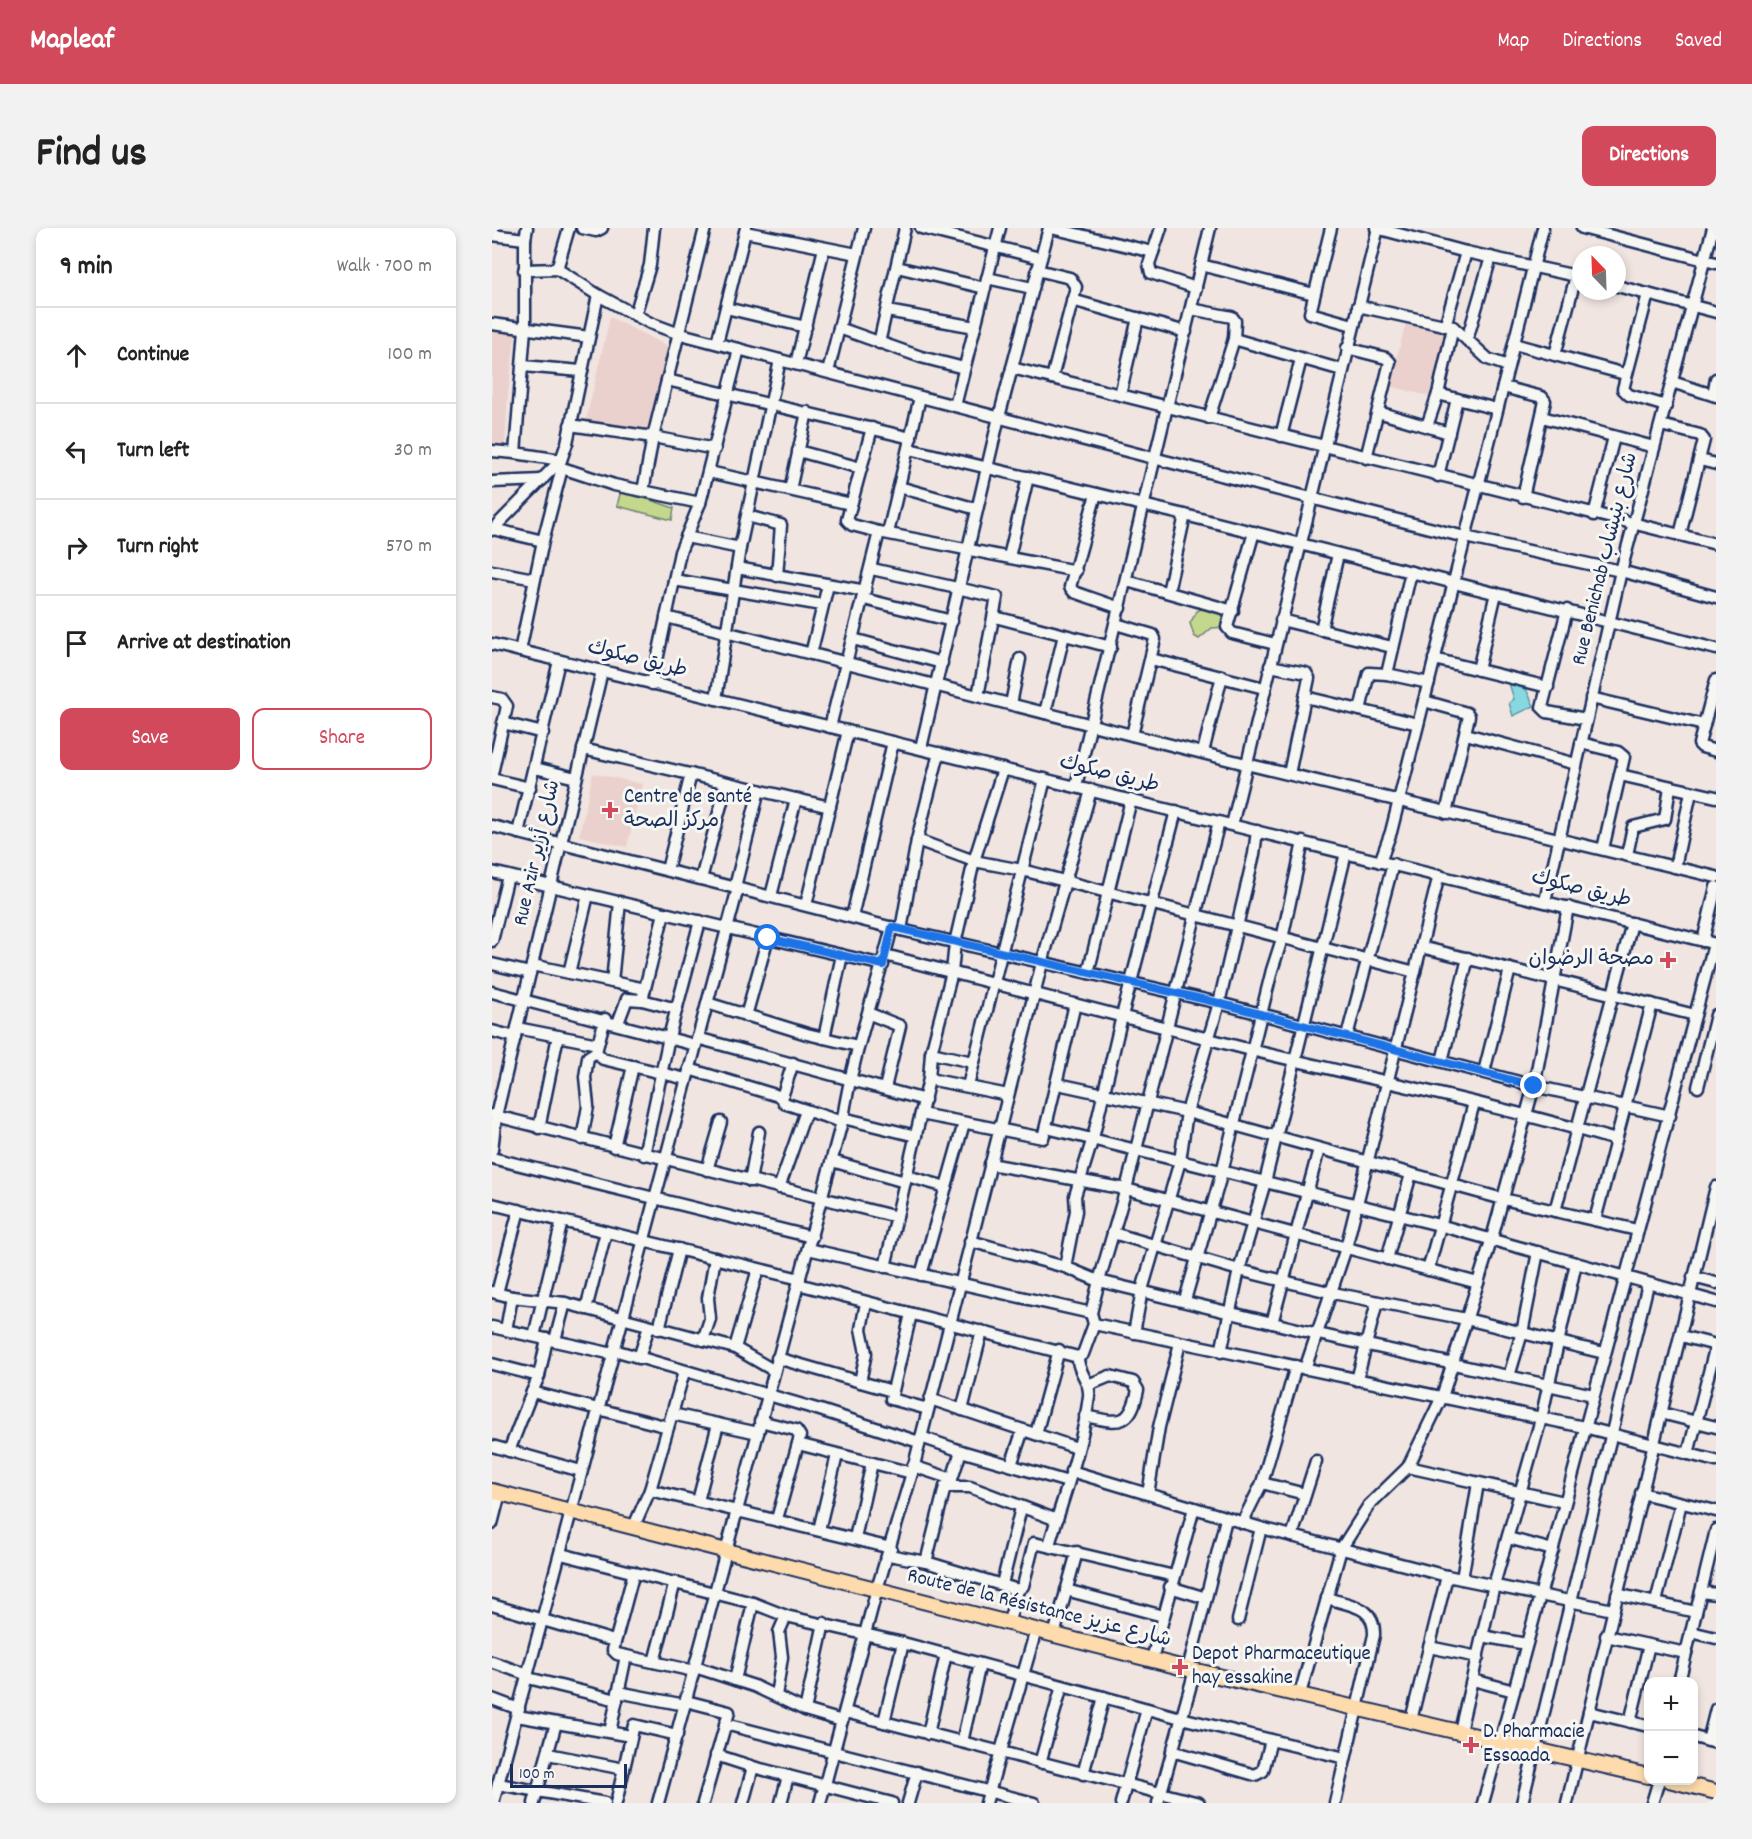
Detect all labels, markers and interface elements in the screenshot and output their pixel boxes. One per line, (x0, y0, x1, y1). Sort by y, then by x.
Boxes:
text: Mapleaf (30, 22, 114, 62)
text: Map (1498, 27, 1529, 57)
text: Directions (1562, 27, 1642, 57)
text: Saved (1675, 27, 1722, 57)
text: Find us (36, 126, 147, 186)
button: Directions (1582, 126, 1716, 186)
north arrow (1572, 246, 1626, 300)
text: 9 min (60, 249, 113, 286)
text: Walk · 700 m (337, 253, 432, 281)
icon: ahead (60, 339, 93, 372)
text: Continue (117, 340, 189, 371)
text: 100 m (388, 341, 432, 369)
icon: left (60, 435, 93, 468)
text: Turn left (117, 436, 189, 467)
text: 30 m (394, 437, 432, 465)
street label: Rue Benichab شارع بنيشاب (1565, 449, 1647, 669)
icon: right (60, 531, 93, 564)
text: Turn right (117, 532, 199, 563)
text: 570 m (386, 533, 432, 561)
icon: arrive (60, 627, 93, 660)
text: Arrive at destination (117, 628, 291, 659)
street label: طريق صكوك (584, 633, 690, 687)
button: Save (60, 708, 240, 770)
button: Share (252, 708, 432, 770)
street label: طريق صكوك (1056, 748, 1162, 802)
street label: Rue Azir شارع أزير (507, 777, 569, 929)
place label: Centre de santé مركز الصحة (624, 783, 752, 837)
marker: Centre de santé مركز الصحة (601, 801, 619, 819)
street label: طريق صكوك (1528, 863, 1634, 917)
route start (754, 924, 780, 950)
place label: مصحة الرضوان (1529, 945, 1654, 975)
marker: مصحة الرضوان (1659, 951, 1677, 969)
route end (1520, 1072, 1546, 1098)
street label: Route de la Résistance شارع عزيز (904, 1562, 1174, 1656)
place label: Depot Pharmaceutique hay essakine (1192, 1640, 1371, 1694)
marker: Depot Pharmaceutique hay essakine (1173, 1660, 1187, 1674)
map controls (1644, 1677, 1698, 1785)
button: + (1644, 1677, 1698, 1731)
place label: D. Pharmacie Essaada (1483, 1718, 1585, 1772)
button: − (1644, 1731, 1698, 1785)
marker: D. Pharmacie Essaada (1464, 1738, 1478, 1752)
scale bar (510, 1761, 627, 1788)
text: 100 m (519, 1763, 555, 1786)

